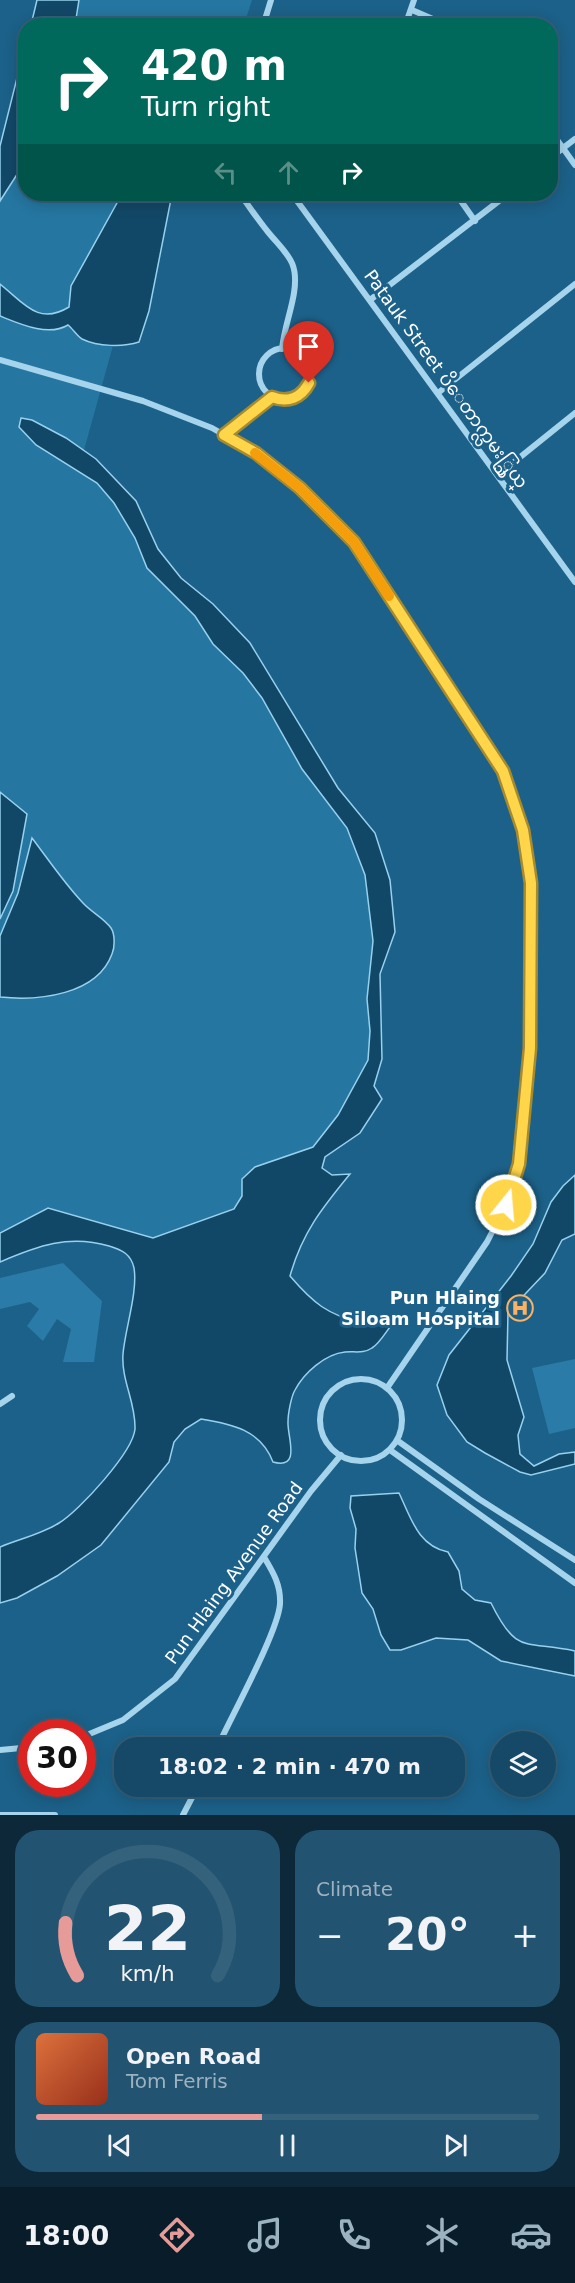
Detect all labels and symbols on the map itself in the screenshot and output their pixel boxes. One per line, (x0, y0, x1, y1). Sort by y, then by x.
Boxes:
street label: Patauk Street ပိေတာက္လမး္သြယ္ (356, 264, 535, 495)
pin (283, 321, 334, 383)
position arrow (474, 1173, 538, 1237)
place label: Pun Hlaing Siloam Hospital (341, 1287, 500, 1329)
hospital icon: Pun Hlaing Siloam Hospital (505, 1293, 535, 1323)
street label: Pun Hlaing Avenue Road (160, 1478, 307, 1668)
speed limit sign: 30 (18, 1719, 96, 1797)

